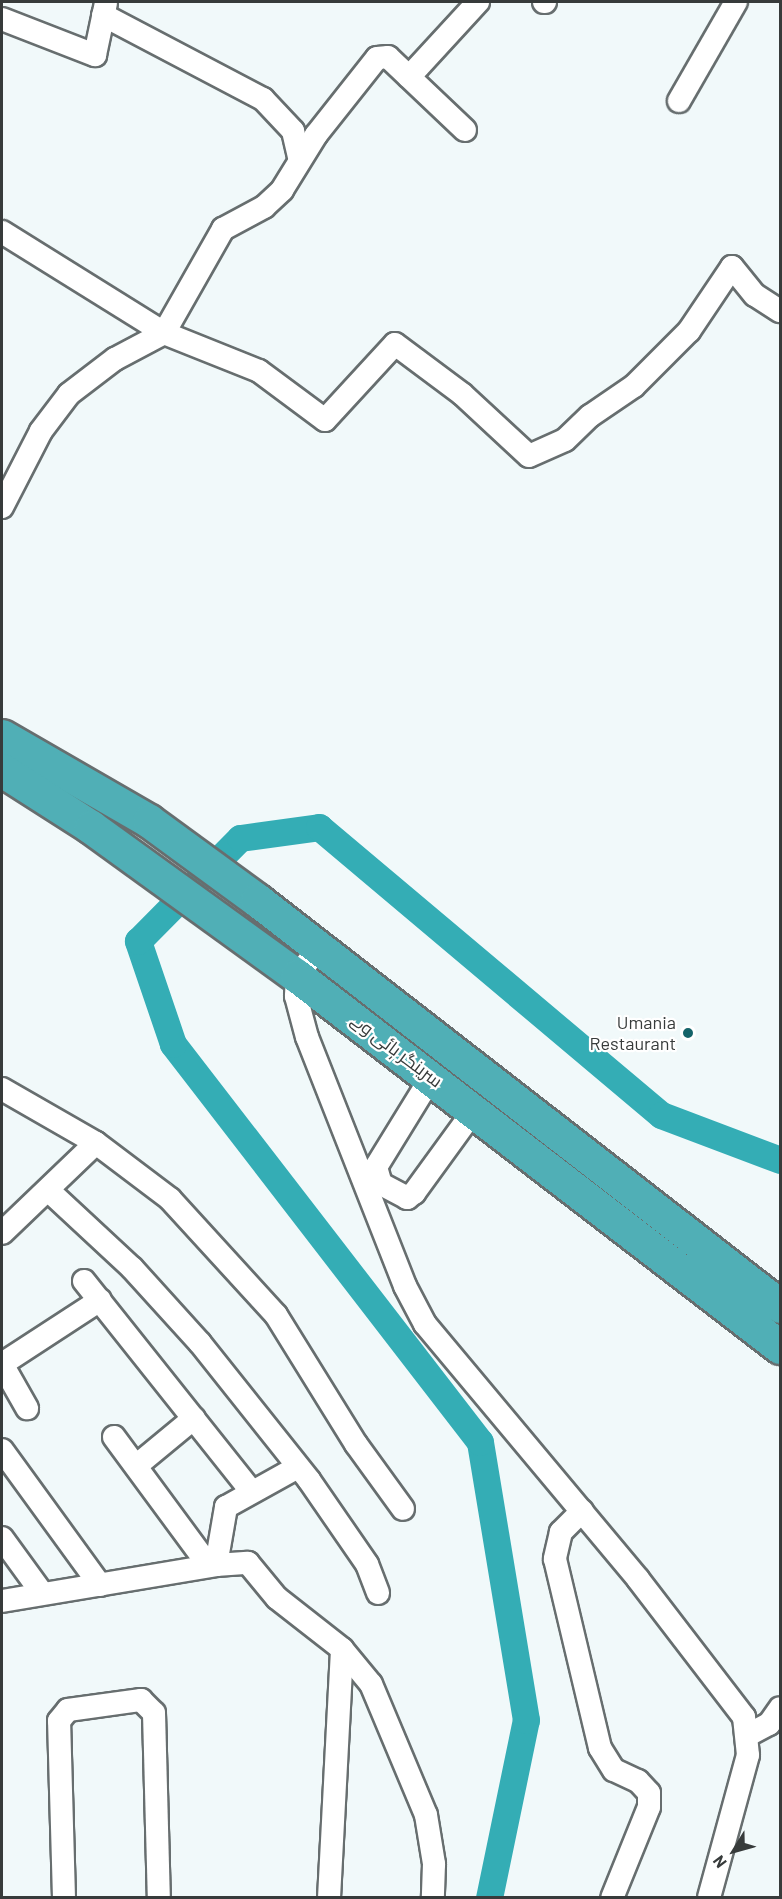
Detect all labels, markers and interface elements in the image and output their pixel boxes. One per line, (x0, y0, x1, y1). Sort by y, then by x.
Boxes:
street label: سرینگر ہائی وے (347, 1009, 447, 1091)
place label: Umania Restaurant (590, 1012, 676, 1054)
marker: Umania Restaurant (681, 1026, 695, 1040)
north arrow (704, 1821, 764, 1881)
text: N (708, 1852, 730, 1872)

